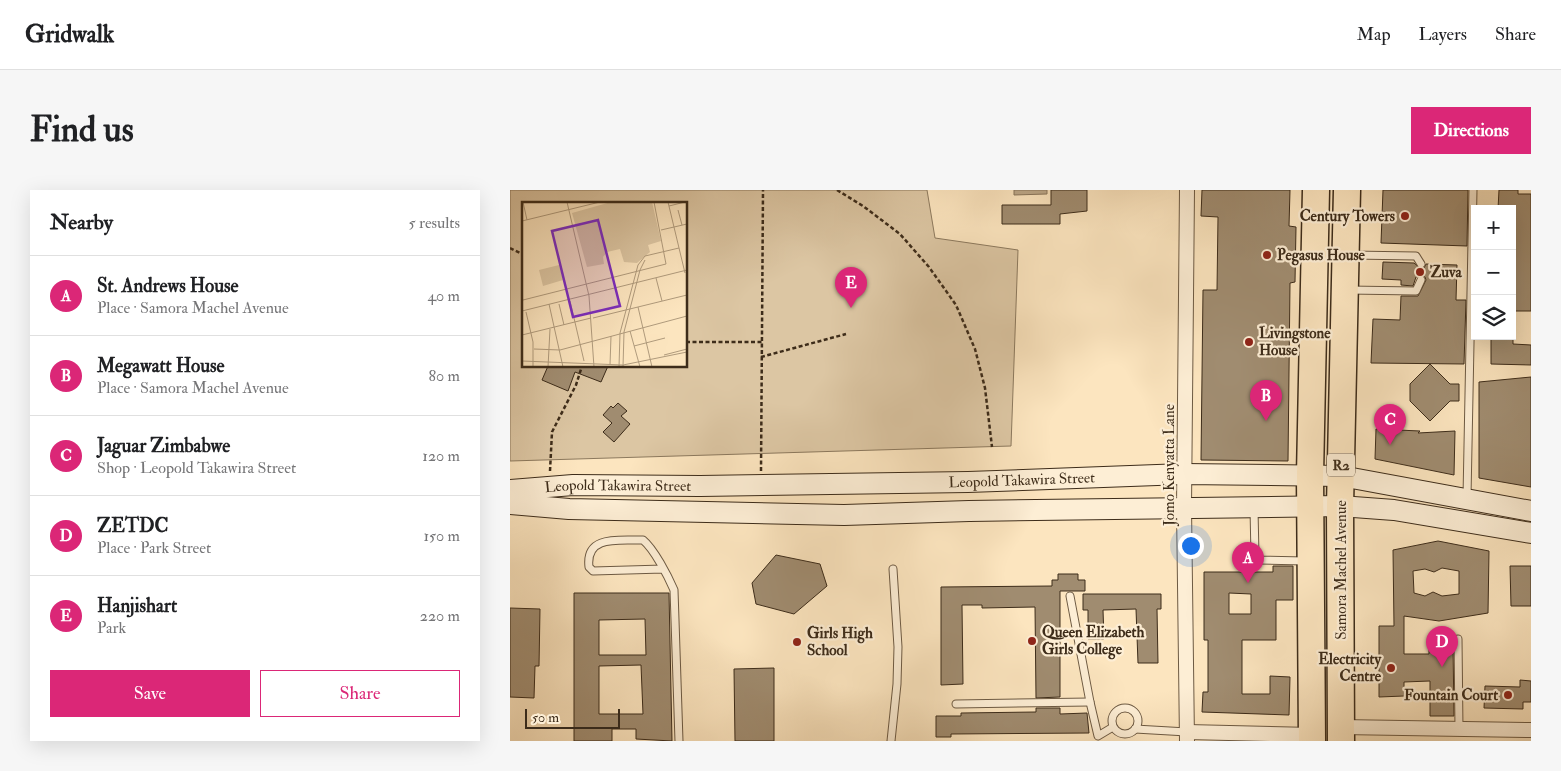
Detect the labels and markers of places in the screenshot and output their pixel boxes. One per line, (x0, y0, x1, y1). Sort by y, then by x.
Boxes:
place label: Century Towers (1300, 207, 1395, 227)
marker: Century Towers (1399, 210, 1411, 222)
place label: Pegasus House (1277, 246, 1366, 266)
marker: Pegasus House (1261, 249, 1273, 261)
place label: Zuva (1430, 263, 1462, 282)
marker: Zuva (1414, 266, 1426, 278)
pin: E (835, 267, 867, 308)
place label: Livingstone House (1259, 324, 1331, 360)
marker: Livingstone House (1243, 336, 1255, 348)
pin: B (1250, 380, 1282, 421)
pin: C (1374, 404, 1406, 445)
pin: A (1232, 542, 1264, 583)
place label: Queen Elizabeth Girls College (1042, 623, 1144, 660)
place label: Girls High School (807, 624, 873, 660)
pin: D (1426, 626, 1458, 667)
marker: Queen Elizabeth Girls College (1026, 635, 1038, 647)
marker: Girls High School (791, 636, 803, 648)
place label: Electricity Centre (1318, 650, 1382, 686)
marker: Electricity Centre (1385, 662, 1397, 674)
place label: Fountain Court (1404, 686, 1498, 705)
marker: Fountain Court (1502, 689, 1514, 701)

